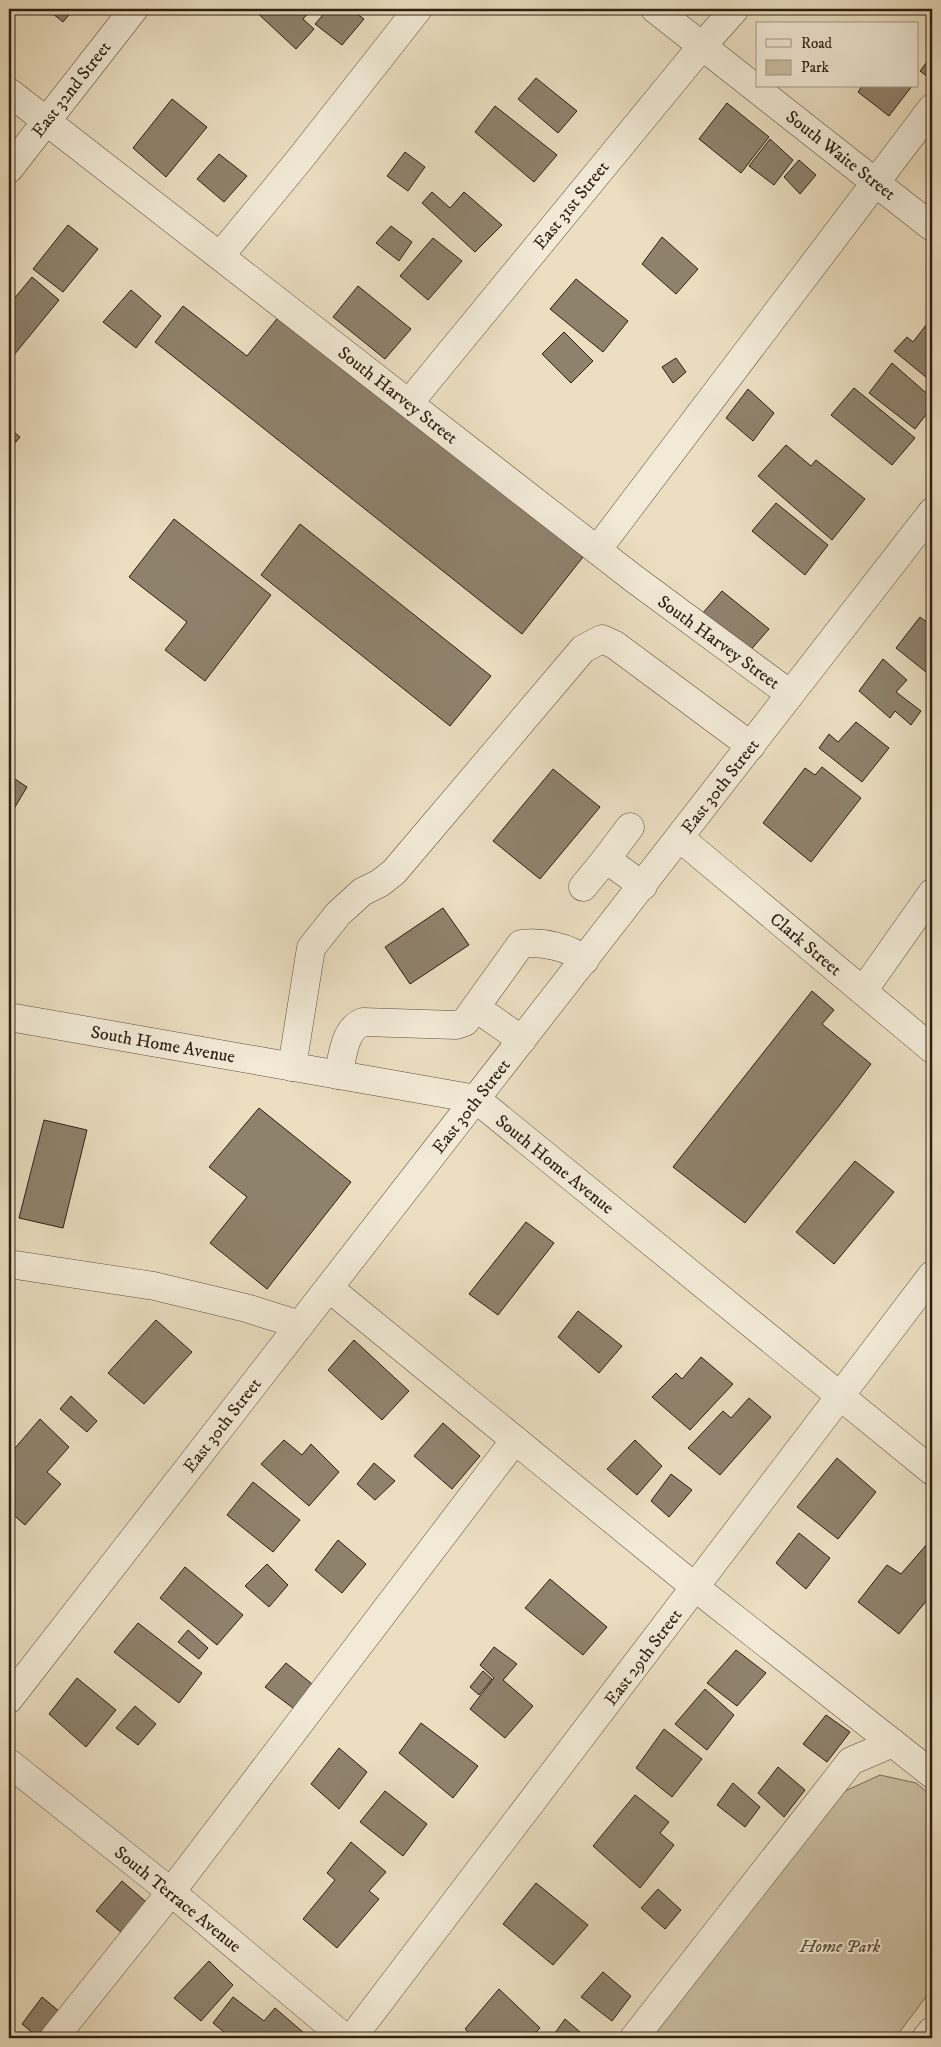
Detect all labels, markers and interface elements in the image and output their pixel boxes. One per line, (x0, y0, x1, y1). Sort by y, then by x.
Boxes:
legend (756, 22, 918, 88)
text: Road (801, 34, 833, 53)
street label: East 32nd Street (27, 37, 116, 142)
text: Park (801, 58, 830, 77)
street label: South Waite Street (781, 106, 900, 206)
street label: East 31st Street (529, 157, 614, 254)
street label: South Harvey Street (333, 342, 462, 450)
street label: South Harvey Street (653, 591, 784, 695)
street label: East 30th Street (677, 735, 765, 838)
street label: Clark Street (765, 908, 846, 981)
street label: South Home Avenue (89, 1021, 237, 1069)
street label: East 30th Street (428, 1055, 516, 1158)
street label: South Home Avenue (491, 1110, 618, 1219)
street label: East 30th Street (179, 1374, 267, 1477)
street label: East 29th Street (600, 1605, 687, 1710)
street label: South Terrace Avenue (109, 1842, 245, 1958)
park label: Home Park (799, 1936, 881, 1958)

